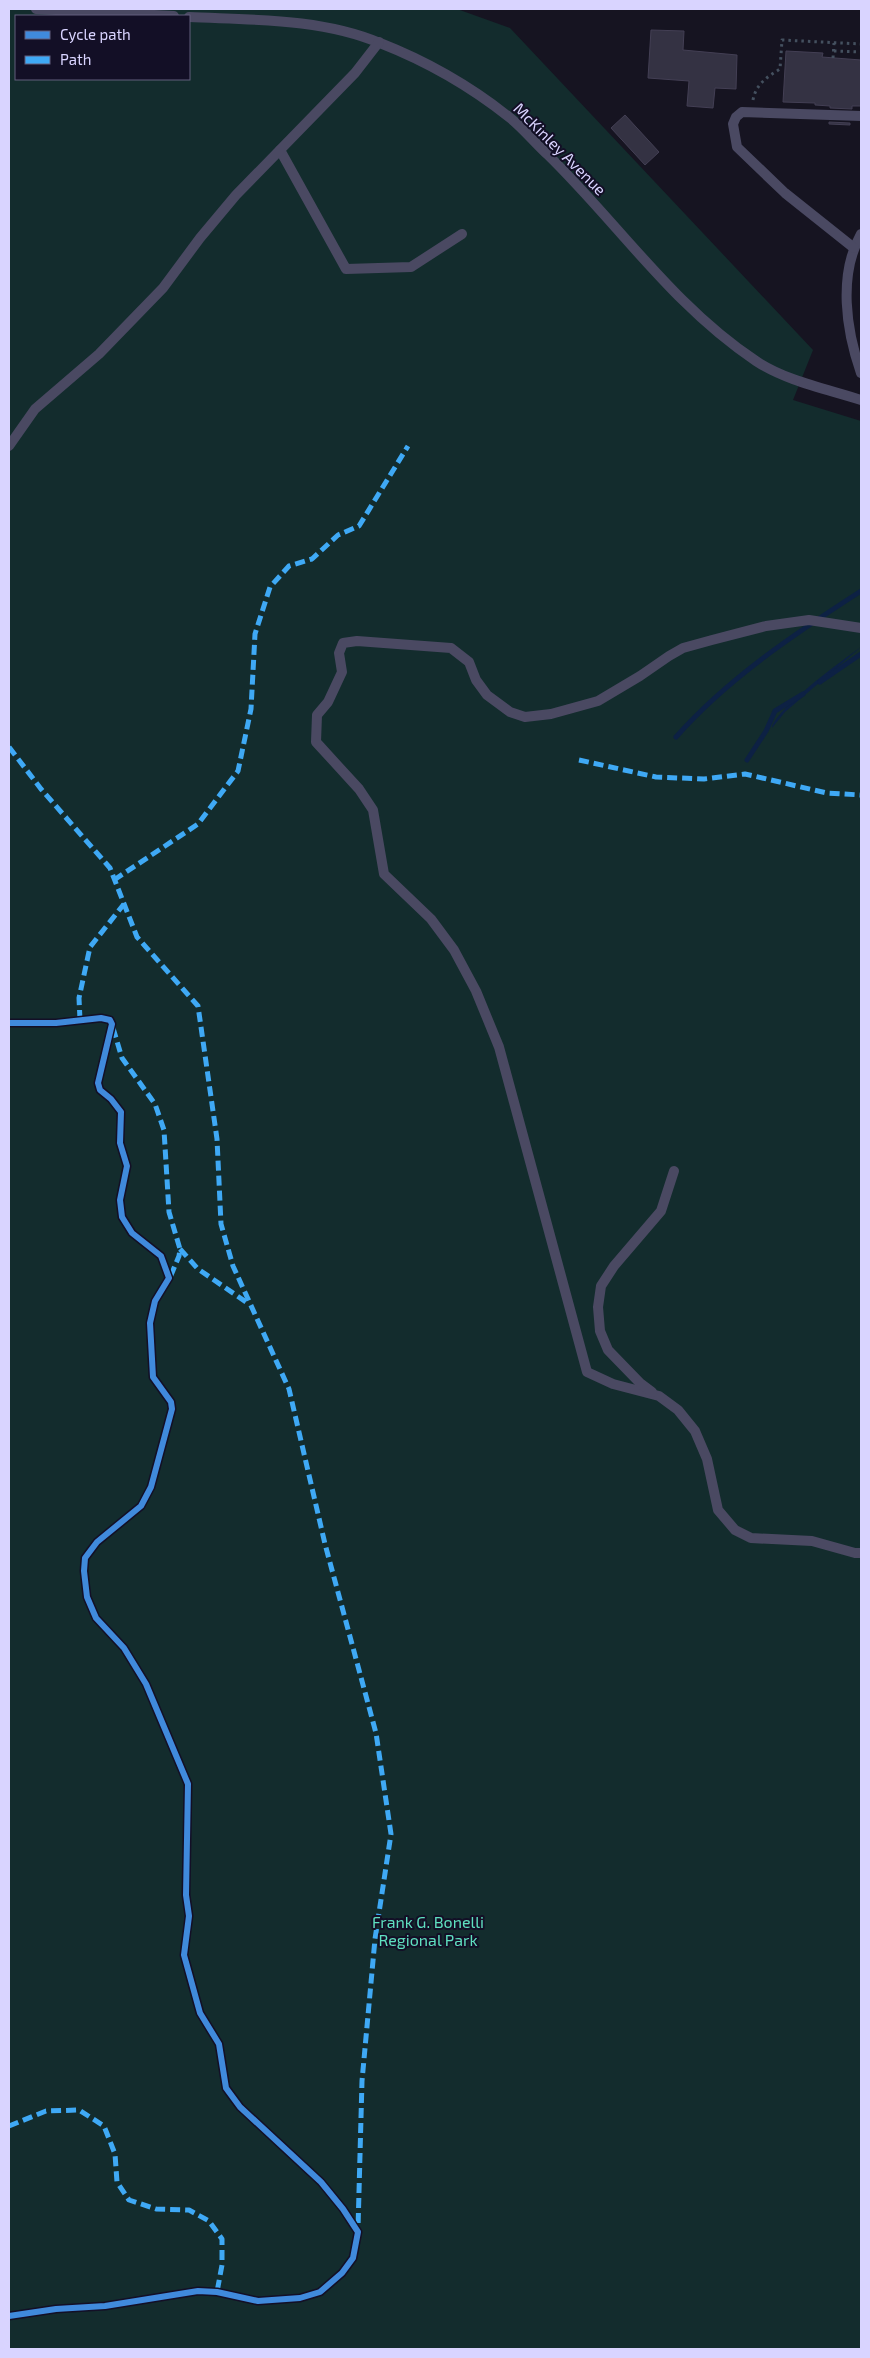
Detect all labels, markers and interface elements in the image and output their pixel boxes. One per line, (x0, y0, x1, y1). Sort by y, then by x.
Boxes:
legend (15, 15, 190, 80)
text: Cycle path (60, 25, 131, 43)
text: Path (60, 50, 91, 68)
street label: McKinley Avenue (510, 99, 610, 199)
park label: Frank G. Bonelli Regional Park (372, 1912, 484, 1949)

